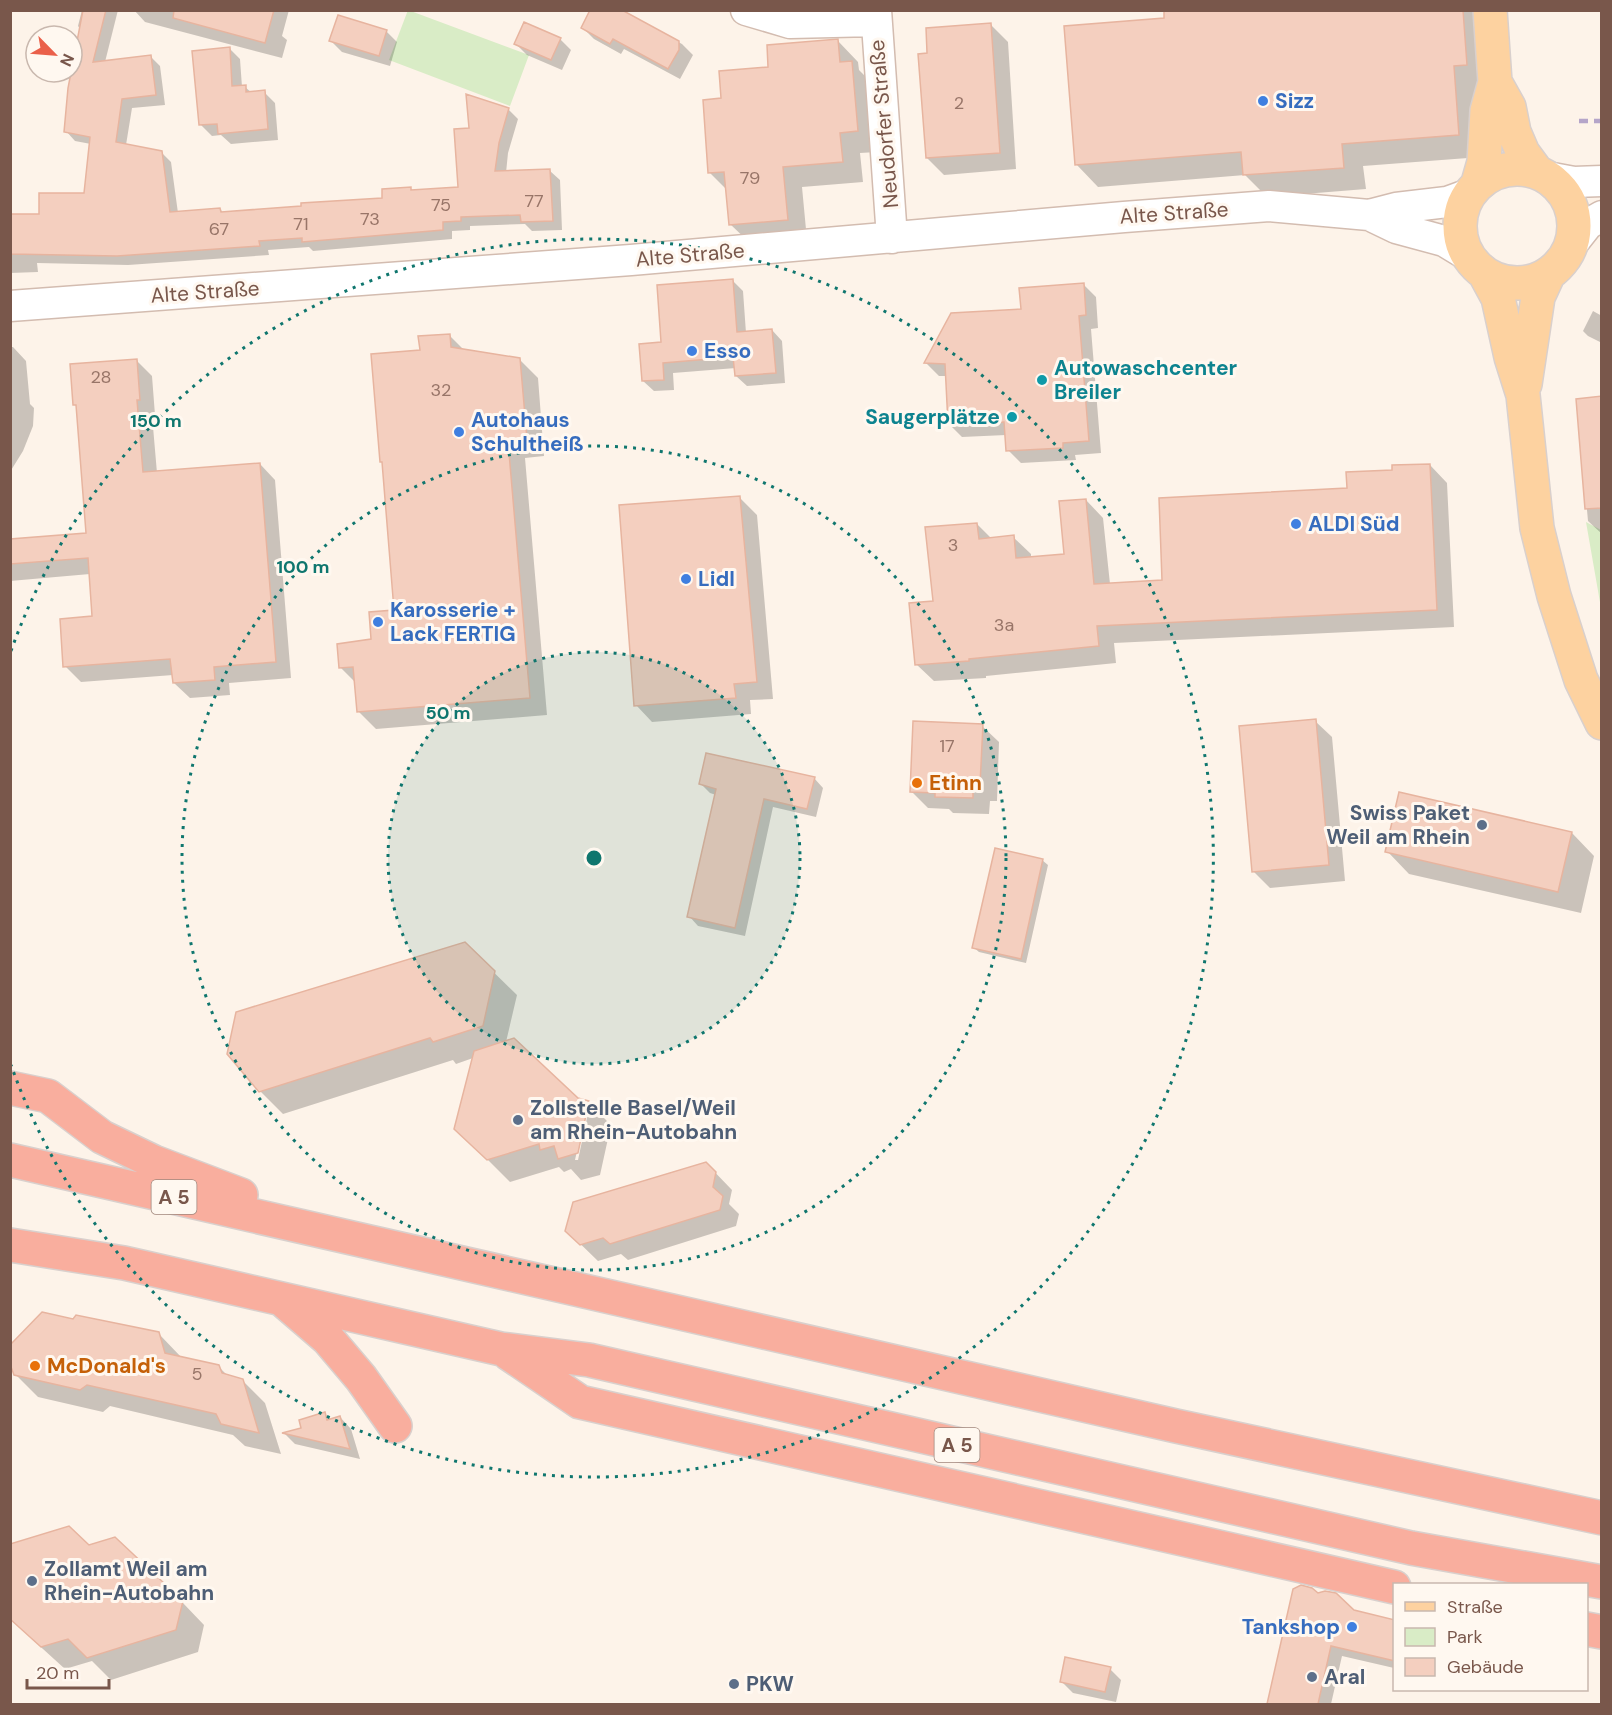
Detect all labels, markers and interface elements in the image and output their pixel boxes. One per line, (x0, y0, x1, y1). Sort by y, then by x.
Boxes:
north arrow (24, 24, 84, 84)
street label: Neudorfer Straße (863, 39, 905, 209)
text: N (55, 50, 79, 70)
place label: Sizz (1275, 87, 1314, 115)
house number: 2 (954, 91, 964, 115)
marker: Sizz (1256, 94, 1270, 108)
house number: 79 (740, 166, 760, 190)
house number: 77 (524, 189, 544, 213)
house number: 75 (431, 193, 451, 217)
street label: Alte Straße (1119, 195, 1230, 231)
house number: 73 (360, 207, 380, 231)
house number: 71 (293, 212, 309, 236)
house number: 67 (209, 217, 229, 241)
street label: Alte Straße (634, 236, 746, 274)
street label: Alte Straße (150, 274, 261, 310)
place label: Esso (704, 337, 751, 365)
marker: Esso (685, 344, 699, 358)
place label: Autowaschcenter Breiler (1054, 354, 1238, 406)
house number: 28 (90, 365, 112, 389)
marker: Autowaschcenter Breiler (1035, 373, 1049, 387)
house number: 32 (430, 378, 452, 402)
place label: Saugerplätze (865, 403, 1000, 431)
place label: Autohaus Schultheiß (471, 406, 583, 458)
text: 150 m (130, 409, 182, 433)
marker: Saugerplätze (1005, 410, 1019, 424)
marker: Autohaus Schultheiß (452, 425, 466, 439)
place label: ALDI Süd (1308, 510, 1399, 538)
marker: ALDI Süd (1289, 517, 1303, 531)
house number: 3 (948, 533, 958, 557)
text: 100 m (276, 555, 330, 579)
place label: Lidl (698, 565, 735, 593)
marker: Lidl (679, 572, 693, 586)
place label: Karosserie + Lack FERTIG (390, 596, 516, 648)
house number: 3a (994, 613, 1014, 637)
marker: Karosserie + Lack FERTIG (371, 615, 385, 629)
text: 50 m (425, 701, 471, 725)
house number: 17 (939, 734, 955, 758)
place label: Etinn (929, 769, 982, 797)
marker: Etinn (910, 776, 924, 790)
place label: Swiss Paket Weil am Rhein (1326, 799, 1470, 851)
marker: Swiss Paket Weil am Rhein (1475, 818, 1489, 832)
centre of rings (584, 848, 604, 868)
place label: Zollstelle Basel/Weil am Rhein-Autobahn (530, 1094, 737, 1146)
marker: Zollstelle Basel/Weil am Rhein-Autobahn (511, 1113, 525, 1127)
road number: A 5 (152, 1180, 196, 1214)
place label: McDonald's (47, 1352, 166, 1380)
marker: McDonald's (28, 1359, 42, 1373)
house number: 5 (192, 1362, 202, 1386)
road number: A 5 (934, 1428, 980, 1462)
place label: Zollamt Weil am Rhein-Autobahn (44, 1555, 214, 1607)
marker: Zollamt Weil am Rhein-Autobahn (25, 1574, 39, 1588)
legend (1393, 1583, 1588, 1691)
text: Straße (1447, 1595, 1503, 1619)
place label: Tankshop (1242, 1613, 1340, 1641)
marker: Tankshop (1345, 1620, 1359, 1634)
text: Park (1447, 1625, 1483, 1649)
scale bar (27, 1652, 110, 1690)
text: Gebäude (1447, 1655, 1524, 1679)
text: 20 m (36, 1661, 79, 1685)
place label: Aral (1324, 1663, 1365, 1691)
place label: PKW (746, 1670, 794, 1698)
marker: Aral (1305, 1670, 1319, 1684)
marker: PKW (727, 1677, 741, 1691)

